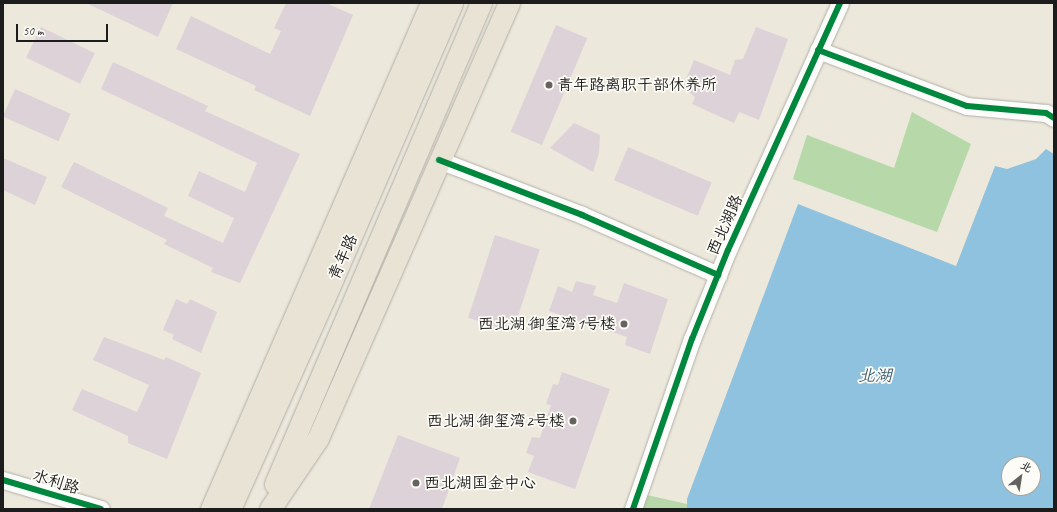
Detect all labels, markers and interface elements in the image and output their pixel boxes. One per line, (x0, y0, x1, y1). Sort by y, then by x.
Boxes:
scale bar (18, 16, 110, 42)
text: 50 m (23, 23, 43, 39)
place label: 青年路离职干部休养所 (557, 75, 717, 95)
marker: 青年路离职干部休养所 (544, 80, 554, 90)
street label: 西北湖路 (703, 192, 747, 258)
street label: 青年路 (324, 231, 362, 283)
place label: 西北湖·御玺湾1号楼 (478, 314, 616, 334)
marker: 西北湖·御玺湾1号楼 (619, 319, 629, 329)
water label: 北湖 (858, 366, 892, 386)
place label: 西北湖·御玺湾2号楼 (427, 411, 565, 431)
marker: 西北湖·御玺湾2号楼 (568, 416, 578, 426)
north arrow (1001, 456, 1041, 496)
text: 北 (1018, 458, 1035, 475)
street label: 水利路 (30, 466, 82, 498)
place label: 西北湖国金中心 (424, 473, 536, 493)
marker: 西北湖国金中心 (411, 478, 421, 488)

